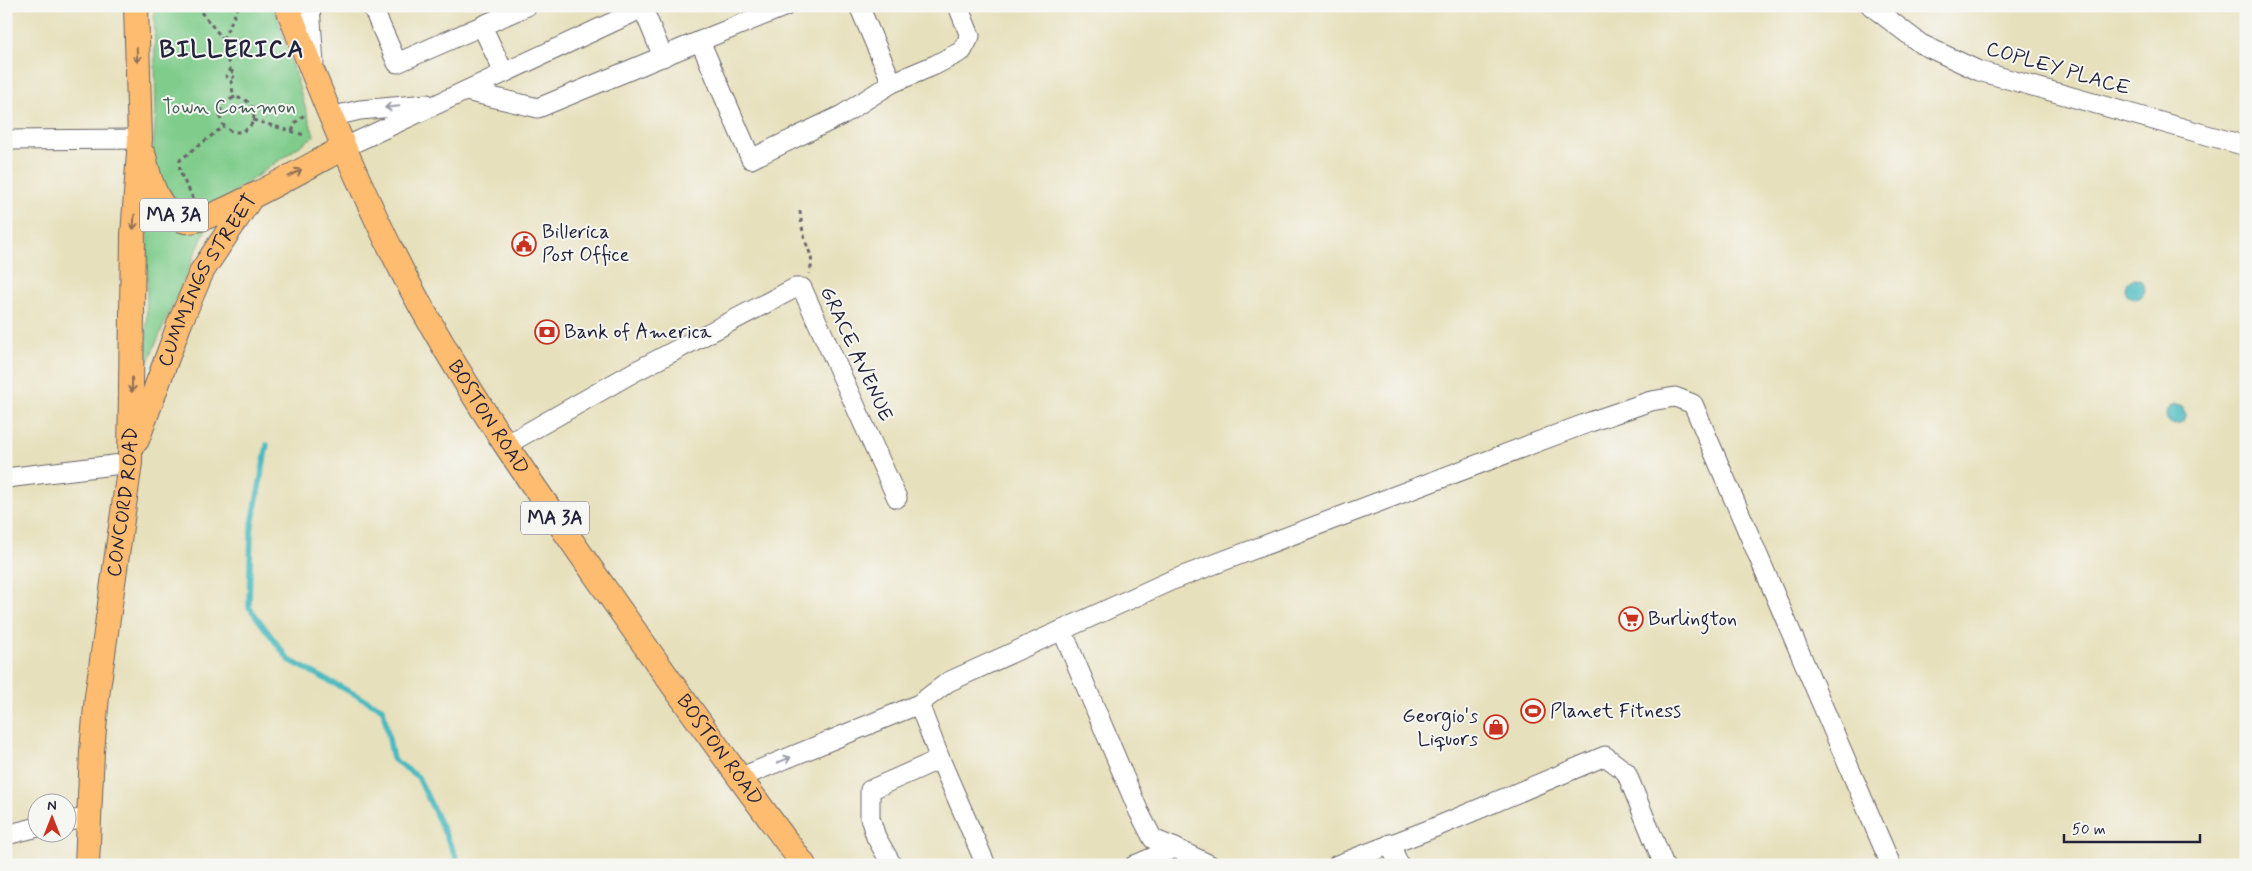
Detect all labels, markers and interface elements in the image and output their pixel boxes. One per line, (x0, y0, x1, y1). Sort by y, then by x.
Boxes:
district label: BILLERICA (159, 34, 305, 67)
street label: COPLEY PLACE (1983, 36, 2133, 102)
one-way arrow (133, 47, 142, 63)
park label: Town Common (162, 94, 296, 121)
one-way arrow (384, 102, 400, 112)
one-way arrow (288, 168, 303, 178)
street label: CUMMINGS STREET (151, 189, 263, 371)
road number: MA 3A (140, 198, 208, 232)
one-way arrow (129, 214, 139, 230)
place label: Billerica Post Office (542, 219, 629, 269)
public building icon: Billerica Post Office (511, 231, 537, 257)
street label: GRACE AVENUE (813, 282, 899, 426)
bank icon: Bank of America (534, 319, 560, 345)
place label: Bank of America (564, 319, 713, 346)
street label: BOSTON ROAD (441, 355, 535, 480)
one-way arrow (127, 376, 136, 392)
street label: CONCORD ROAD (100, 427, 144, 579)
road number: MA 3A (521, 502, 589, 534)
supermarket icon: Burlington (1618, 606, 1644, 632)
place label: Burlington (1648, 606, 1737, 635)
street label: BOSTON ROAD (670, 689, 769, 811)
sports icon: Planet Fitness (1520, 698, 1546, 724)
place label: Planet Fitness (1550, 698, 1681, 725)
place label: Georgio's Liquors (1402, 703, 1478, 753)
shop icon: Georgio's Liquors (1483, 714, 1509, 740)
one-way arrow (776, 755, 791, 764)
north arrow (28, 794, 78, 844)
text: N (47, 797, 57, 815)
scale bar (2064, 811, 2201, 843)
text: 50 m (2072, 820, 2106, 840)

